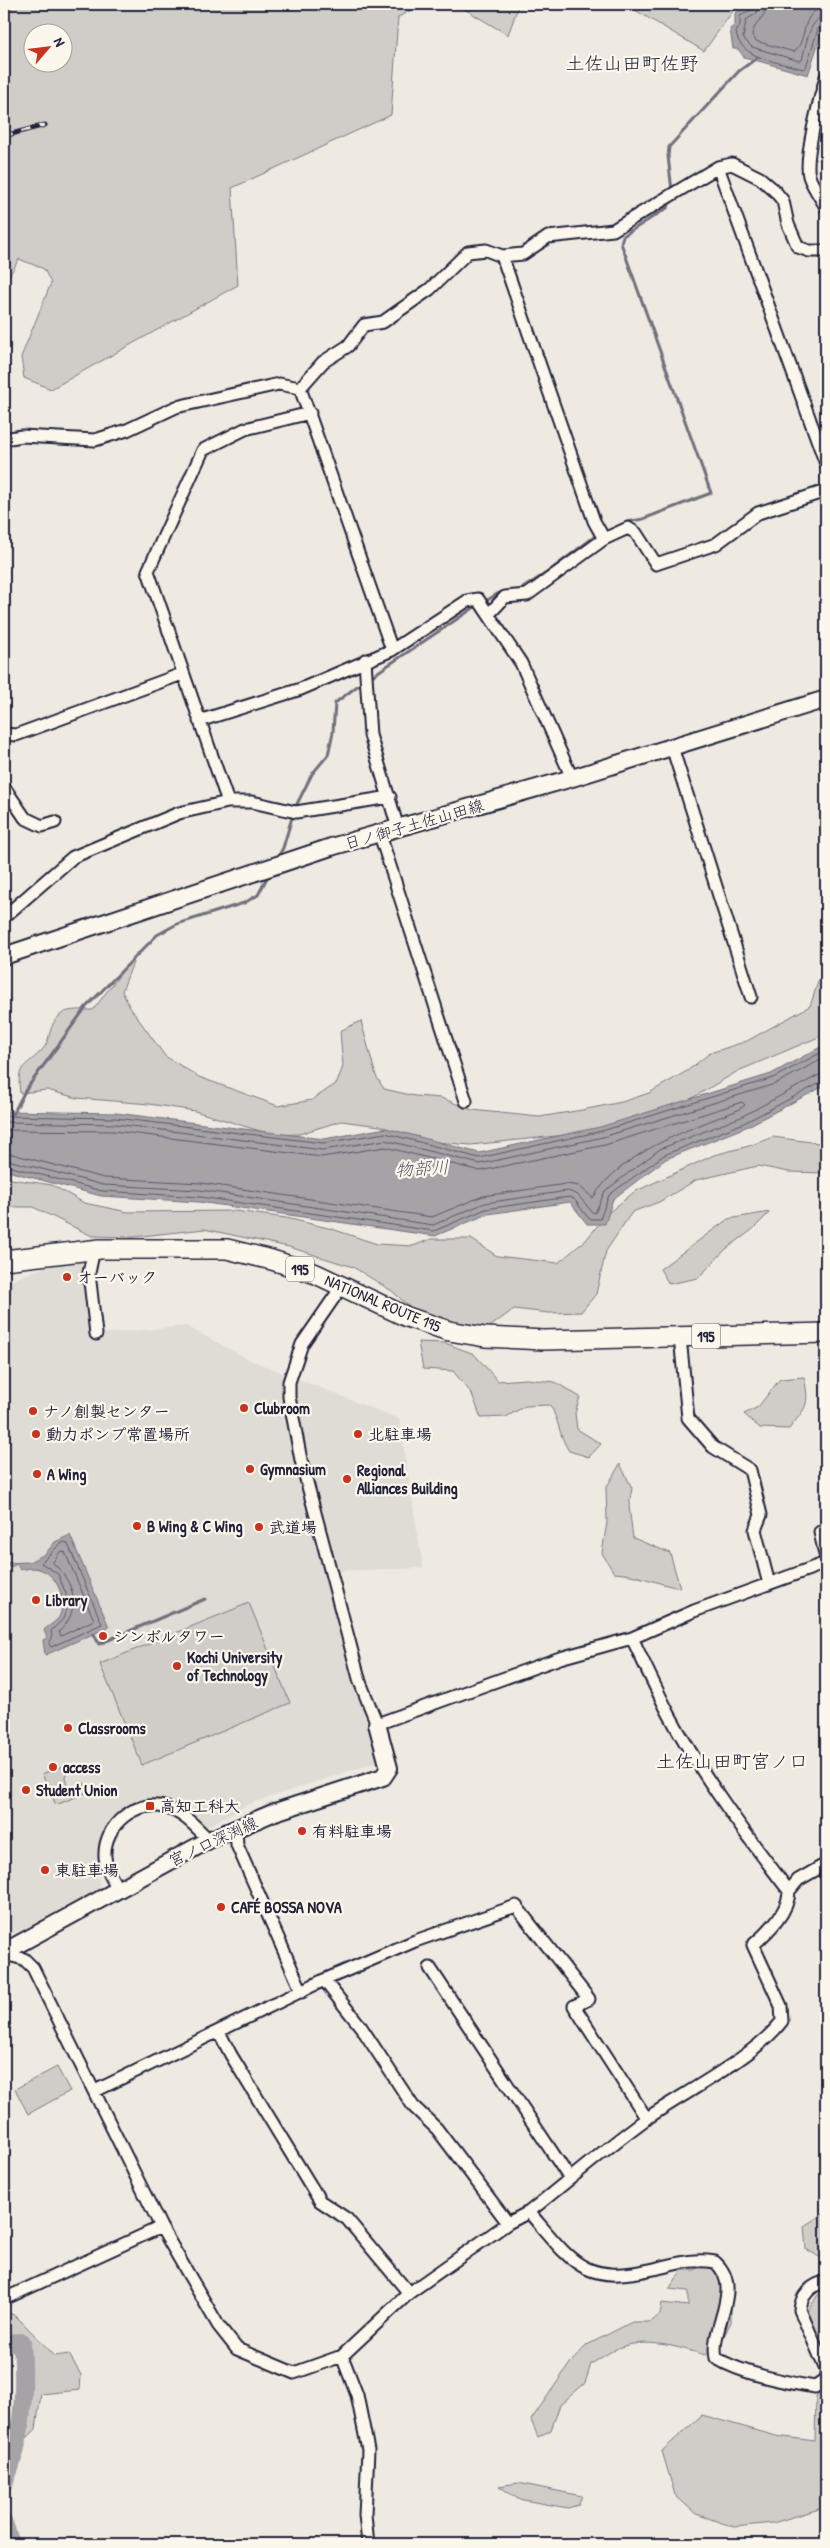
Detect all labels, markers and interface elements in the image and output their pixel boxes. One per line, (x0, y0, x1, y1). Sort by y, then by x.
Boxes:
north arrow (22, 22, 72, 72)
text: N (50, 34, 70, 50)
district label: 土佐山田町佐野 (565, 50, 699, 76)
street label: 日ノ御子土佐山田線 (342, 794, 486, 854)
water label: 物部川 (394, 1154, 450, 1182)
road number: 195 (286, 1256, 314, 1282)
place label: オーバック (77, 1266, 157, 1288)
street label: NATIONAL ROUTE 195 (322, 1269, 445, 1337)
marker: オーバック (61, 1271, 73, 1283)
road number: 195 (692, 1324, 720, 1348)
place label: Clubroom (254, 1397, 310, 1419)
place label: ナノ創製センター (43, 1400, 170, 1422)
marker: Clubroom (238, 1402, 250, 1414)
marker: ナノ創製センター (27, 1405, 39, 1417)
place label: 動力ポンプ常置場所 (46, 1423, 190, 1445)
place label: 北駐車場 (368, 1423, 432, 1445)
marker: 動力ポンプ常置場所 (30, 1428, 42, 1440)
marker: 北駐車場 (352, 1428, 364, 1440)
place label: Gymnasium (260, 1458, 326, 1481)
place label: Regional Alliances Building (357, 1459, 458, 1500)
place label: A Wing (47, 1463, 86, 1486)
marker: Gymnasium (244, 1463, 256, 1475)
marker: A Wing (31, 1468, 43, 1480)
marker: Regional Alliances Building (341, 1473, 353, 1485)
place label: B Wing & C Wing (147, 1515, 243, 1538)
place label: 武道場 (269, 1516, 317, 1538)
marker: B Wing & C Wing (131, 1520, 143, 1532)
marker: 武道場 (253, 1521, 265, 1533)
place label: Library (46, 1589, 88, 1612)
marker: Library (30, 1594, 42, 1606)
place label: シンボルタワー (113, 1625, 225, 1647)
marker: シンボルタワー (97, 1630, 109, 1642)
place label: Kochi University of Technology (187, 1646, 283, 1687)
marker: Kochi University of Technology (171, 1660, 183, 1672)
place label: Classrooms (78, 1717, 147, 1739)
marker: Classrooms (62, 1722, 74, 1734)
district label: 土佐山田町宮ノ口 (656, 1748, 808, 1774)
place label: access (63, 1756, 101, 1778)
marker: access (47, 1761, 59, 1773)
place label: Student Union (36, 1779, 118, 1801)
marker: Student Union (20, 1784, 32, 1796)
place label: 高知工科大 (160, 1795, 240, 1817)
marker: 高知工科大 (144, 1800, 156, 1812)
street label: 宮ノ口深渕線 (165, 1811, 261, 1871)
place label: 有料駐車場 (312, 1820, 392, 1842)
marker: 有料駐車場 (296, 1825, 308, 1837)
place label: 東駐車場 (55, 1859, 119, 1881)
marker: 東駐車場 (39, 1864, 51, 1876)
place label: CAFÉ BOSSA NOVA (231, 1896, 342, 1918)
marker: CAFÉ BOSSA NOVA (215, 1901, 227, 1913)

